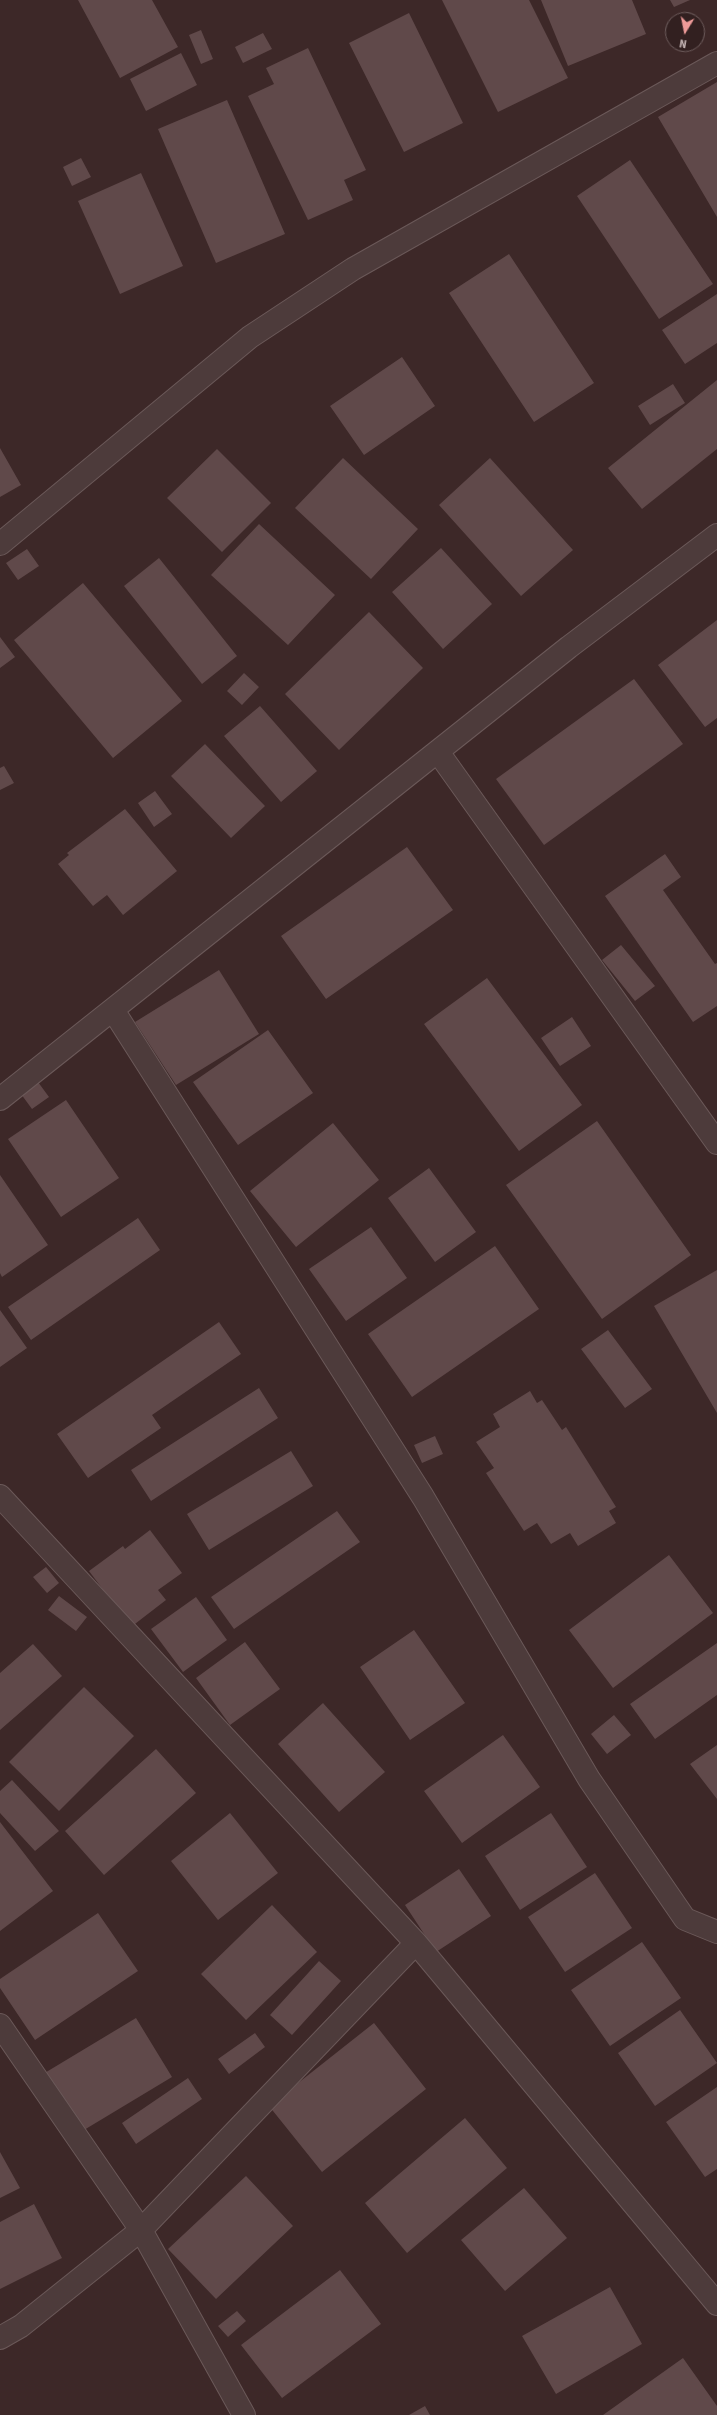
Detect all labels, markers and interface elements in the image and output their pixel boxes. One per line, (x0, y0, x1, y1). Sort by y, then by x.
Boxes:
north arrow (665, 12, 705, 52)
text: N (678, 35, 688, 51)

